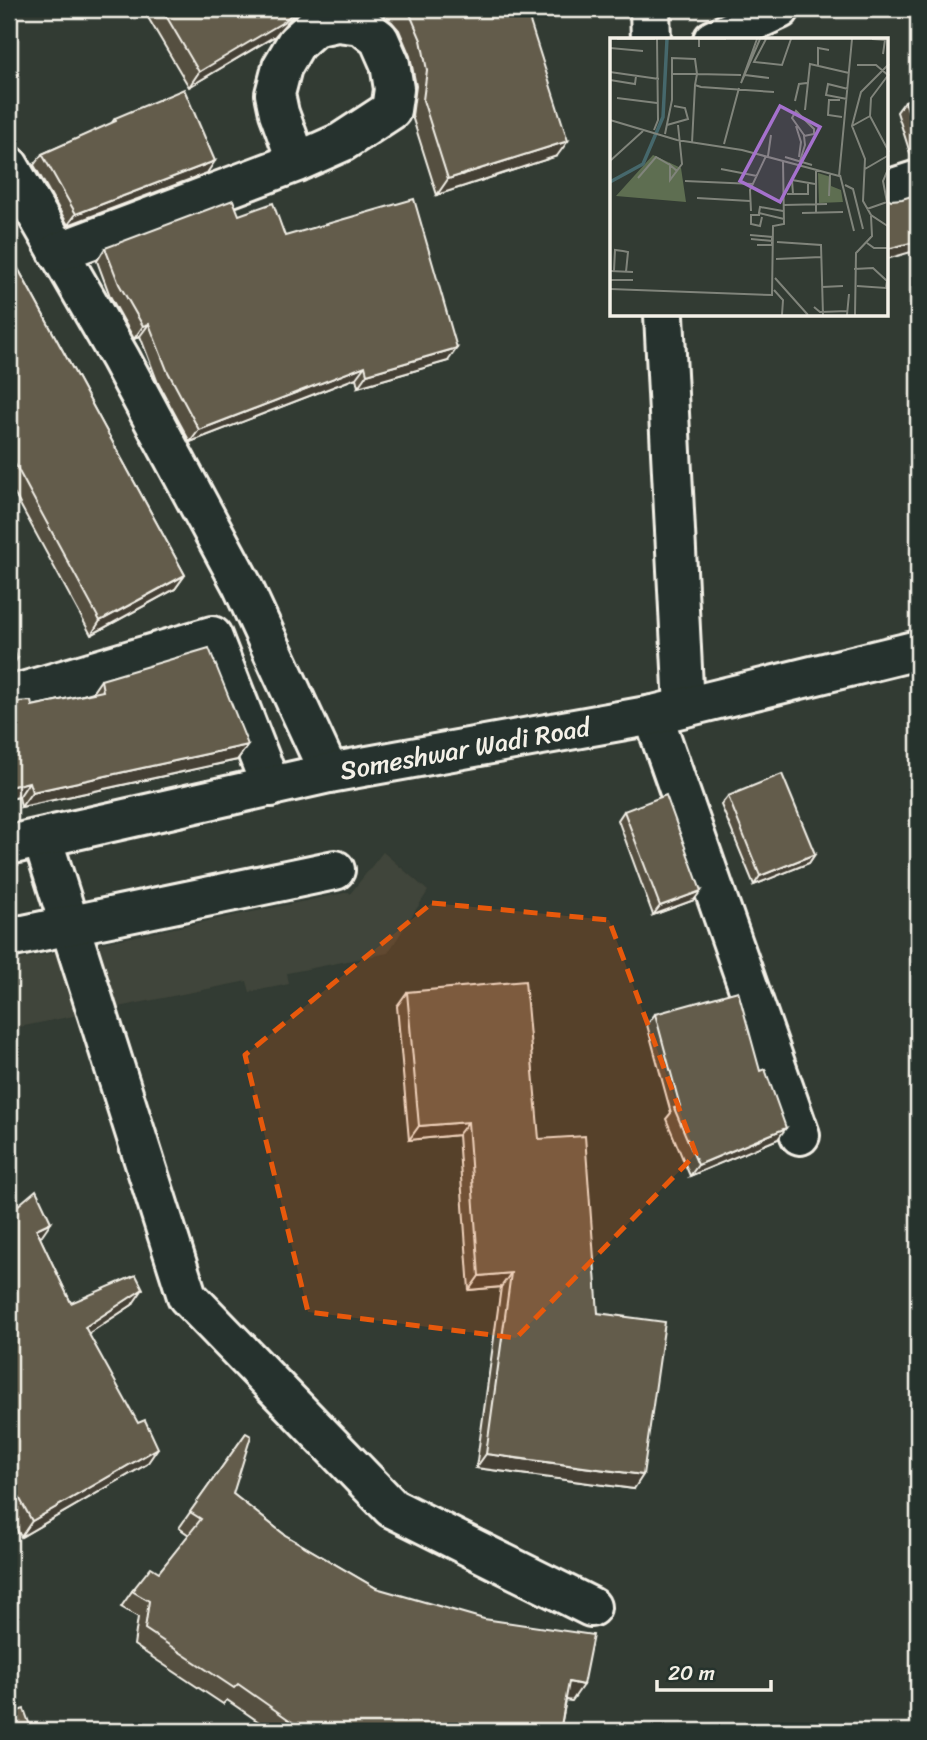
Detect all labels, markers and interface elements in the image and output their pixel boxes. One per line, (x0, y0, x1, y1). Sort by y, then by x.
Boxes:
inset map (610, 38, 888, 317)
street label: Someshwar Wadi Road (336, 703, 596, 794)
scale bar (657, 1649, 771, 1693)
text: 20 m (668, 1654, 715, 1692)

